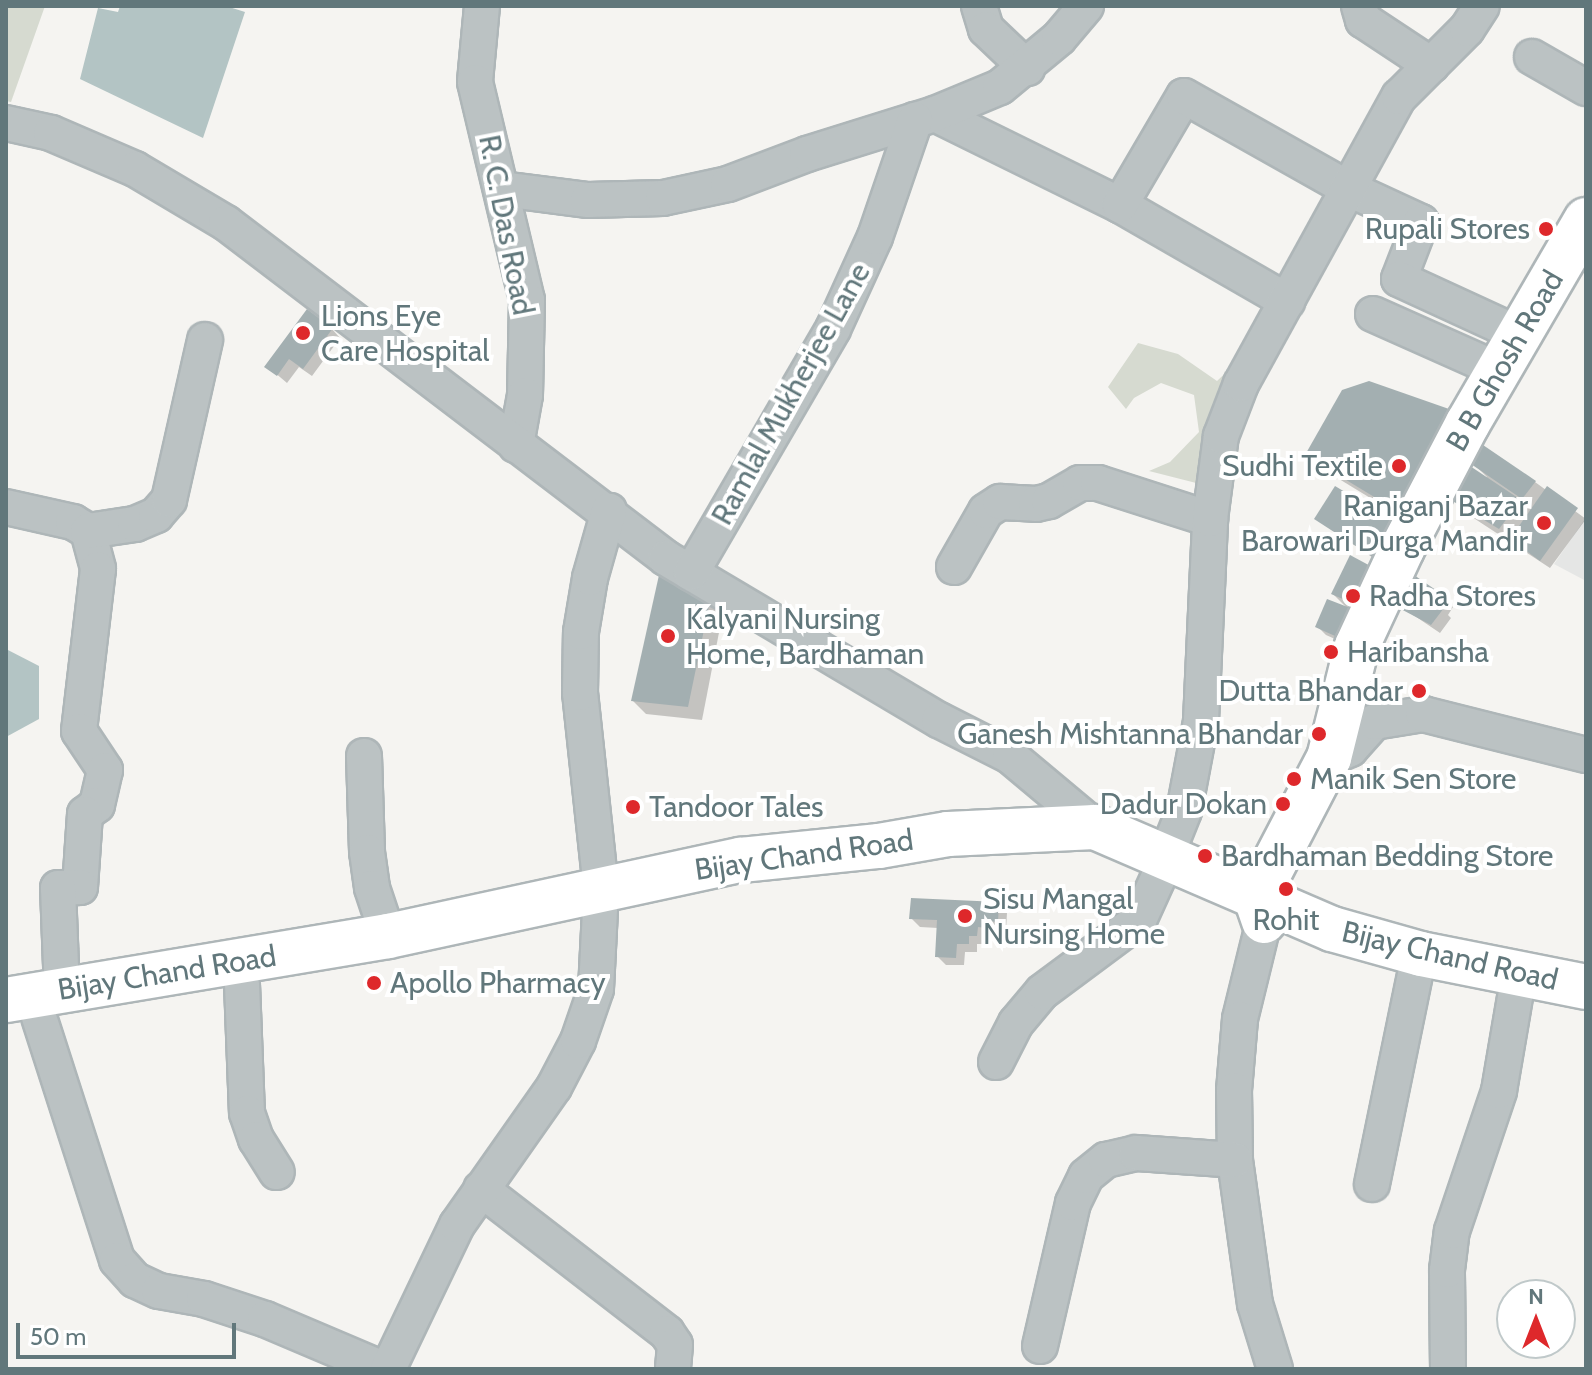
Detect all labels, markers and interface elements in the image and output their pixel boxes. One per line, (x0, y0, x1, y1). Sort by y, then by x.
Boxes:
street label: R. C. Das Road (471, 132, 541, 318)
place label: Rupali Stores (1365, 211, 1530, 247)
marker: Rupali Stores (1537, 220, 1555, 238)
street label: Ramlal Mukherjee Lane (704, 257, 878, 531)
street label: B B Ghosh Road (1439, 264, 1571, 458)
place label: Lions Eye Care Hospital (321, 298, 489, 368)
marker: Lions Eye Care Hospital (292, 322, 314, 344)
place label: Sudhi Textile (1222, 448, 1383, 484)
marker: Sudhi Textile (1390, 457, 1408, 475)
place label: Raniganj Bazar Barowari Durga Mandir (1241, 488, 1528, 558)
marker: Raniganj Bazar Barowari Durga Mandir (1535, 514, 1553, 532)
place label: Radha Stores (1369, 578, 1536, 614)
marker: Radha Stores (1344, 587, 1362, 605)
place label: Kalyani Nursing Home, Bardhaman (686, 601, 924, 672)
marker: Kalyani Nursing Home, Bardhaman (657, 625, 679, 647)
place label: Haribansha (1347, 634, 1489, 670)
marker: Haribansha (1322, 643, 1340, 661)
place label: Dutta Bhandar (1219, 673, 1403, 709)
marker: Dutta Bhandar (1410, 682, 1428, 700)
place label: Ganesh Mishtanna Bhandar (957, 716, 1303, 752)
marker: Ganesh Mishtanna Bhandar (1310, 725, 1328, 743)
place label: Manik Sen Store (1310, 761, 1516, 797)
marker: Manik Sen Store (1285, 770, 1303, 788)
place label: Dadur Dokan (1100, 786, 1267, 822)
place label: Tandoor Tales (649, 789, 823, 825)
marker: Dadur Dokan (1274, 795, 1292, 813)
marker: Tandoor Tales (624, 798, 642, 816)
street label: Bijay Chand Road (692, 822, 916, 888)
place label: Bardhaman Bedding Store (1221, 838, 1553, 874)
marker: Bardhaman Bedding Store (1196, 847, 1214, 865)
marker: Rohit (1277, 880, 1295, 898)
place label: Sisu Mangal Nursing Home (983, 881, 1165, 952)
place label: Rohit (1253, 902, 1319, 938)
marker: Sisu Mangal Nursing Home (954, 905, 976, 927)
street label: Bijay Chand Road (1339, 914, 1561, 998)
street label: Bijay Chand Road (55, 938, 279, 1008)
place label: Apollo Pharmacy (390, 965, 606, 1001)
marker: Apollo Pharmacy (365, 974, 383, 992)
north arrow (1496, 1279, 1576, 1359)
text: N (1528, 1283, 1544, 1310)
scale bar (20, 1307, 240, 1357)
text: 50 m (30, 1322, 86, 1351)

